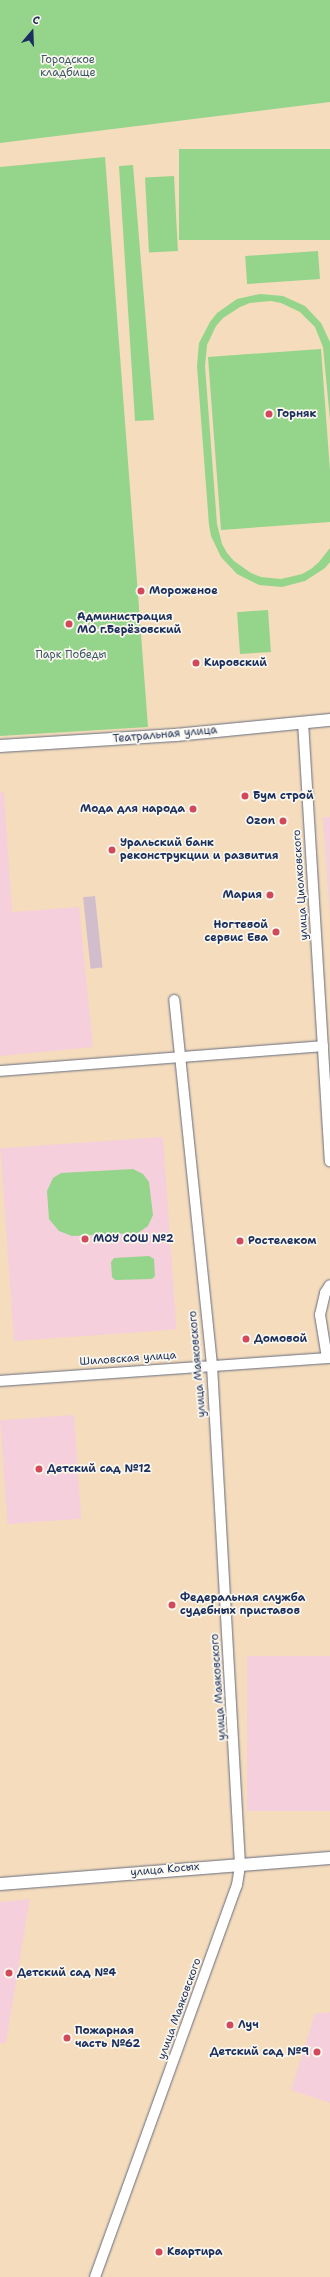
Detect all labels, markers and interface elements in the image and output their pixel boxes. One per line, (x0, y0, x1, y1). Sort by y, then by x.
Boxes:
north arrow (12, 12, 52, 52)
text: С (30, 12, 42, 28)
park label: Городское кладбище (40, 54, 96, 80)
place label: Горняк (277, 407, 316, 421)
marker: Горняк (264, 409, 274, 419)
place label: Мороженое (149, 584, 218, 598)
marker: Мороженое (136, 586, 146, 596)
place label: Администрация МО г.Берёзовский (77, 611, 181, 637)
marker: Администрация МО г.Берёзовский (64, 619, 74, 629)
park label: Парк Победы (35, 648, 107, 662)
place label: Кировский (204, 656, 267, 670)
marker: Кировский (191, 658, 201, 668)
street label: Театральная улица (112, 724, 218, 746)
place label: Бум строй (253, 789, 314, 803)
marker: Бум строй (240, 791, 250, 801)
place label: Мода для народа (80, 802, 185, 816)
marker: Мода для народа (188, 804, 198, 814)
place label: Ozon (246, 814, 275, 828)
marker: Ozon (278, 816, 288, 826)
street label: улица Циолковского (291, 829, 311, 941)
place label: Уральский банк реконструкции и развития (120, 837, 278, 863)
marker: Уральский банк реконструкции и развития (107, 845, 117, 855)
place label: Мария (222, 888, 262, 902)
marker: Мария (265, 890, 275, 900)
place label: Ногтевой сервис Ева (205, 919, 268, 945)
marker: Ногтевой сервис Ева (271, 927, 281, 937)
place label: МОУ СОШ №2 (93, 1232, 174, 1246)
marker: МОУ СОШ №2 (80, 1234, 90, 1244)
place label: Ростелеком (248, 1234, 316, 1248)
marker: Ростелеком (235, 1236, 245, 1246)
street label: улица Маяковского (187, 1310, 209, 1418)
place label: Домовой (254, 1332, 307, 1346)
marker: Домовой (241, 1334, 251, 1344)
street label: Шиловская улица (79, 1349, 177, 1369)
place label: Детский сад №12 (47, 1462, 151, 1476)
marker: Детский сад №12 (34, 1464, 44, 1474)
place label: Федеральная служба судебных приставов (180, 1592, 305, 1618)
marker: Федеральная служба судебных приставов (167, 1600, 177, 1610)
street label: улица Маяковского (209, 1633, 229, 1741)
street label: улица Косых (130, 1860, 200, 1880)
street label: улица Маяковского (155, 1956, 205, 2062)
place label: Детский сад №4 (17, 1966, 116, 1980)
marker: Детский сад №4 (4, 1968, 14, 1978)
place label: Луч (238, 2018, 259, 2032)
marker: Луч (225, 2020, 235, 2030)
place label: Пожарная часть №62 (75, 2025, 140, 2051)
marker: Пожарная часть №62 (62, 2033, 72, 2043)
place label: Детский сад №9 (210, 2045, 309, 2059)
marker: Детский сад №9 (312, 2047, 322, 2057)
place label: Квартира (167, 2245, 223, 2259)
marker: Квартира (154, 2247, 164, 2257)

